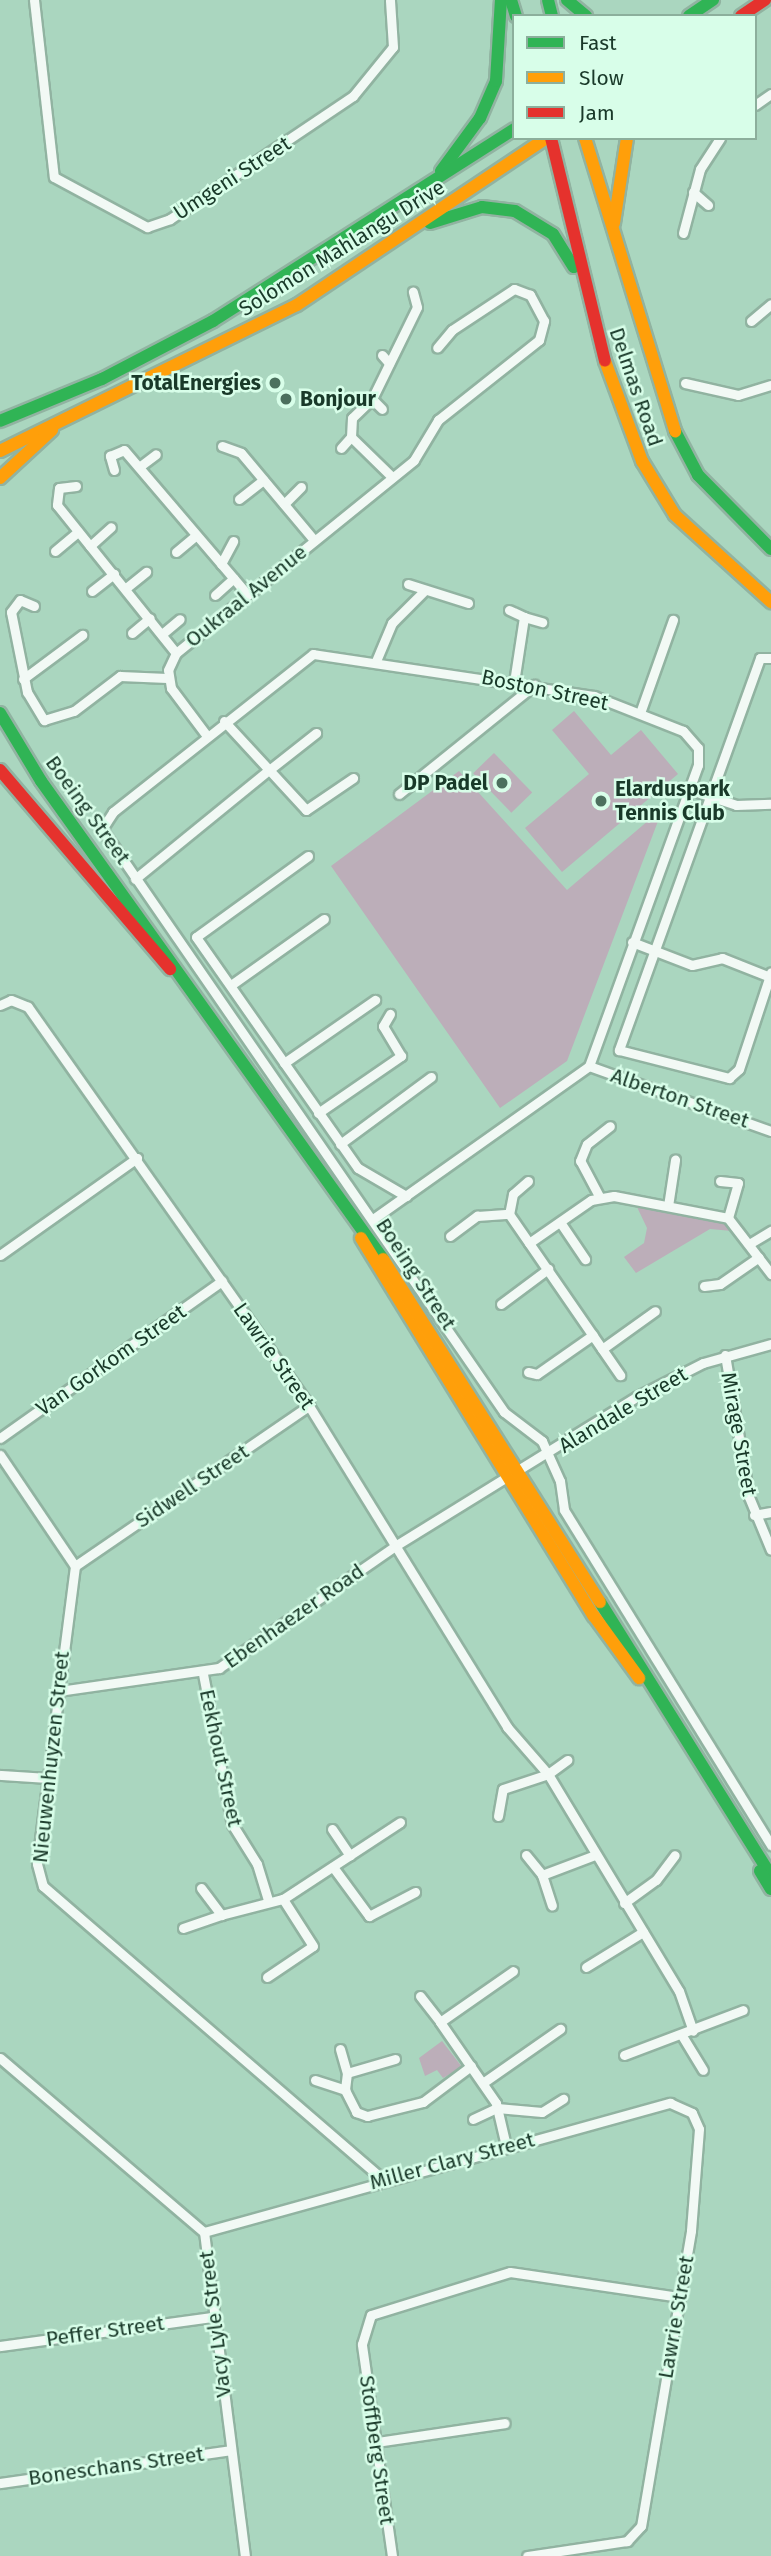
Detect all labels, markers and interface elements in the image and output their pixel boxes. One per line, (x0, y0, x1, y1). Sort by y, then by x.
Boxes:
legend (512, 14, 757, 140)
text: Fast (579, 30, 617, 56)
text: Slow (579, 65, 624, 91)
text: Jam (579, 100, 615, 126)
street label: Umgeni Street (169, 131, 295, 225)
street label: Solomon Mahlangu Drive (235, 174, 449, 322)
street label: Delmas Road (604, 324, 668, 450)
place label: TotalEnergies (131, 370, 261, 396)
marker: TotalEnergies (267, 375, 283, 391)
place label: Bonjour (300, 386, 376, 412)
marker: Bonjour (278, 391, 294, 407)
street label: Oukraal Avenue (180, 539, 312, 653)
street label: Boston Street (479, 664, 611, 716)
street label: Boeing Street (40, 751, 136, 869)
place label: DP Padel (403, 770, 488, 796)
marker: DP Padel (494, 775, 510, 791)
place label: Elarduspark Tennis Club (615, 776, 730, 826)
marker: Elarduspark Tennis Club (593, 793, 609, 809)
street label: Alberton Street (608, 1063, 752, 1133)
street label: Boeing Street (371, 1213, 461, 1335)
street label: Lawrie Street (228, 1298, 320, 1414)
street label: Van Gorkom Street (31, 1299, 191, 1421)
street label: Alandale Street (554, 1362, 692, 1458)
street label: Mirage Street (716, 1370, 762, 1498)
street label: Sidwell Street (131, 1439, 253, 1533)
street label: Ebenhaezer Road (219, 1558, 369, 1674)
street label: Nieuwenhuyzen Street (27, 1650, 75, 1864)
street label: Eekhout Street (194, 1687, 248, 1829)
street label: Miller Clary Street (367, 2127, 537, 2195)
street label: Vacy Lyle Street (194, 2249, 236, 2399)
street label: Lawrie Street (653, 2253, 699, 2381)
street label: Peffer Street (44, 2310, 166, 2352)
street label: Stoffberg Street (354, 2374, 400, 2526)
street label: Boneschans Street (27, 2441, 205, 2491)

